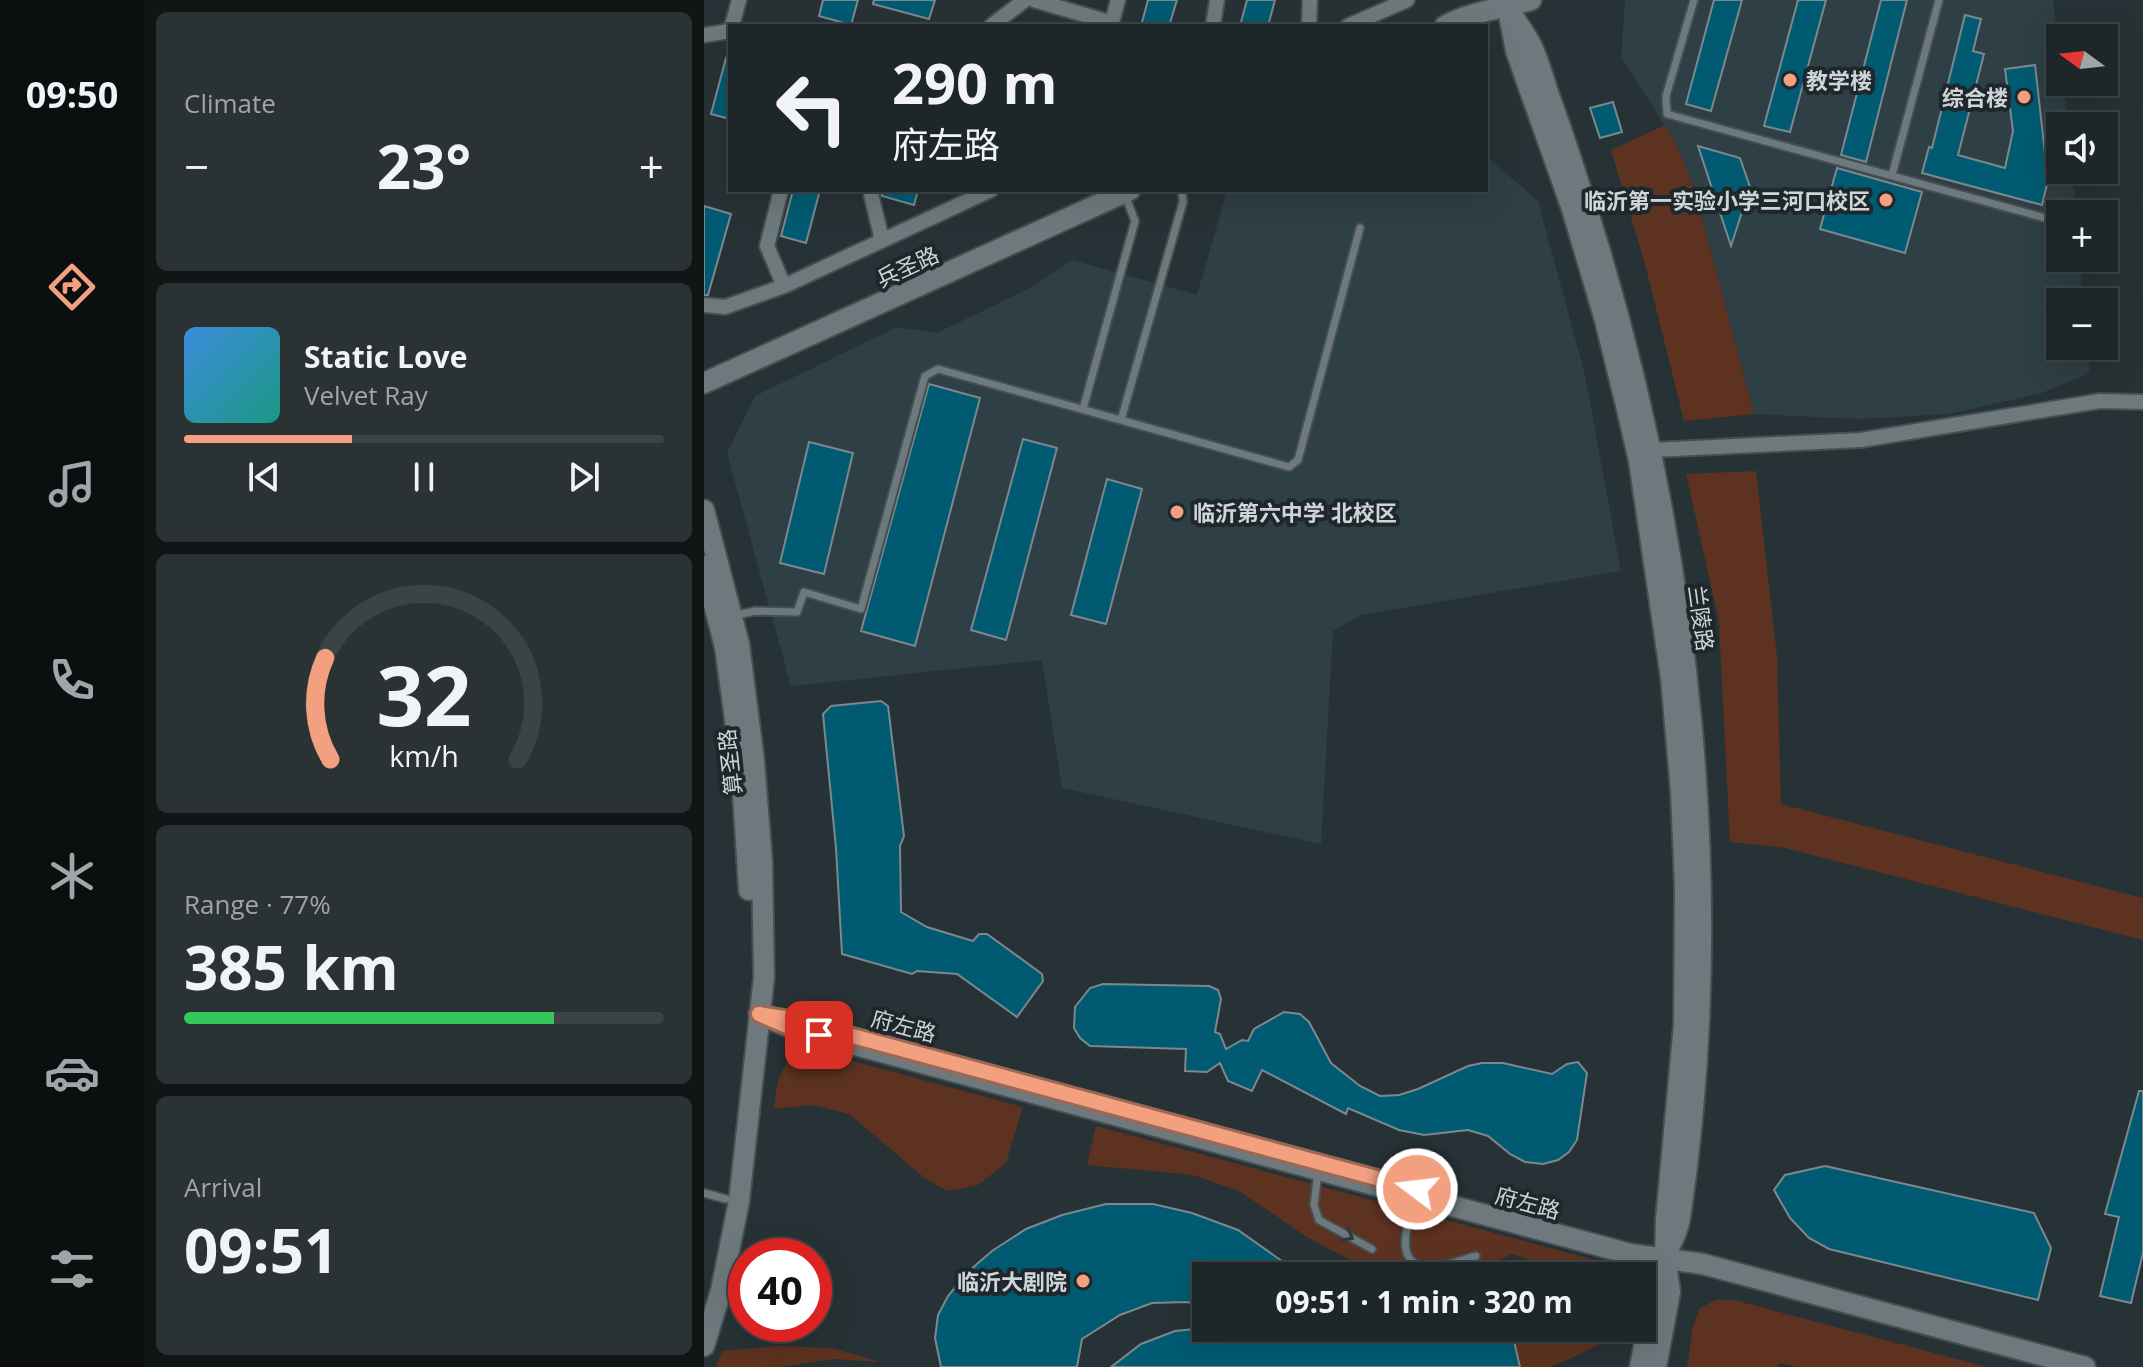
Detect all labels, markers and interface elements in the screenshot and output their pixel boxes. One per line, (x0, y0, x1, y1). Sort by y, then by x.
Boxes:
north arrow (2046, 24, 2118, 96)
map controls (2046, 24, 2118, 360)
text: 290 m (892, 44, 1058, 120)
icon: left (760, 56, 864, 160)
place label: 教学楼 (1806, 65, 1872, 95)
text: 09:50 (26, 70, 118, 119)
marker: 教学楼 (1781, 71, 1799, 89)
place label: 综合楼 (1942, 82, 2008, 112)
text: Climate (184, 85, 276, 121)
marker: 综合楼 (2015, 88, 2033, 106)
button: sound (2046, 112, 2118, 184)
text: 府左路 (892, 120, 1000, 169)
text: 23° (377, 125, 471, 207)
text: − (184, 136, 209, 196)
text: + (639, 136, 664, 196)
place label: 临沂第一实验小学三河口校区 (1584, 185, 1870, 215)
marker: 临沂第一实验小学三河口校区 (1877, 191, 1895, 209)
button: + (2046, 200, 2118, 272)
street label: 兵圣路 (871, 238, 943, 294)
icon: directions (44, 259, 100, 315)
button: − (2046, 288, 2118, 360)
text: Static Love (304, 336, 467, 377)
text: Velvet Ray (304, 377, 428, 413)
icon: previous (242, 455, 286, 499)
icon: pause (402, 455, 446, 499)
icon: next (562, 455, 606, 499)
icon: music (44, 456, 100, 512)
place label: 临沂第六中学 北校区 (1193, 497, 1397, 527)
marker: 临沂第六中学 北校区 (1168, 503, 1186, 521)
street label: 兰陵路 (1683, 583, 1721, 653)
text: 32 (376, 636, 472, 749)
icon: phone (44, 652, 100, 708)
street label: 算圣路 (711, 728, 747, 796)
text: km/h (389, 736, 459, 775)
icon: climate (44, 848, 100, 904)
text: Range · 77% (184, 886, 331, 922)
text: 385 km (184, 926, 399, 1008)
pin (785, 1001, 853, 1069)
street label: 府左路 (868, 1002, 940, 1048)
icon: arrive (797, 1013, 841, 1057)
icon: car (44, 1045, 100, 1101)
position arrow (1375, 1147, 1459, 1231)
text: Arrival (184, 1169, 262, 1205)
street label: 府左路 (1492, 1179, 1564, 1225)
text: 09:51 (184, 1209, 338, 1291)
one-way arrow (1339, 1226, 1353, 1242)
speed limit sign: 40 (728, 1238, 832, 1342)
icon: filters (44, 1241, 100, 1297)
place label: 临沂大剧院 (957, 1266, 1067, 1296)
marker: 临沂大剧院 (1074, 1272, 1092, 1290)
text: 09:51 · 1 min · 320 m (1275, 1281, 1573, 1322)

